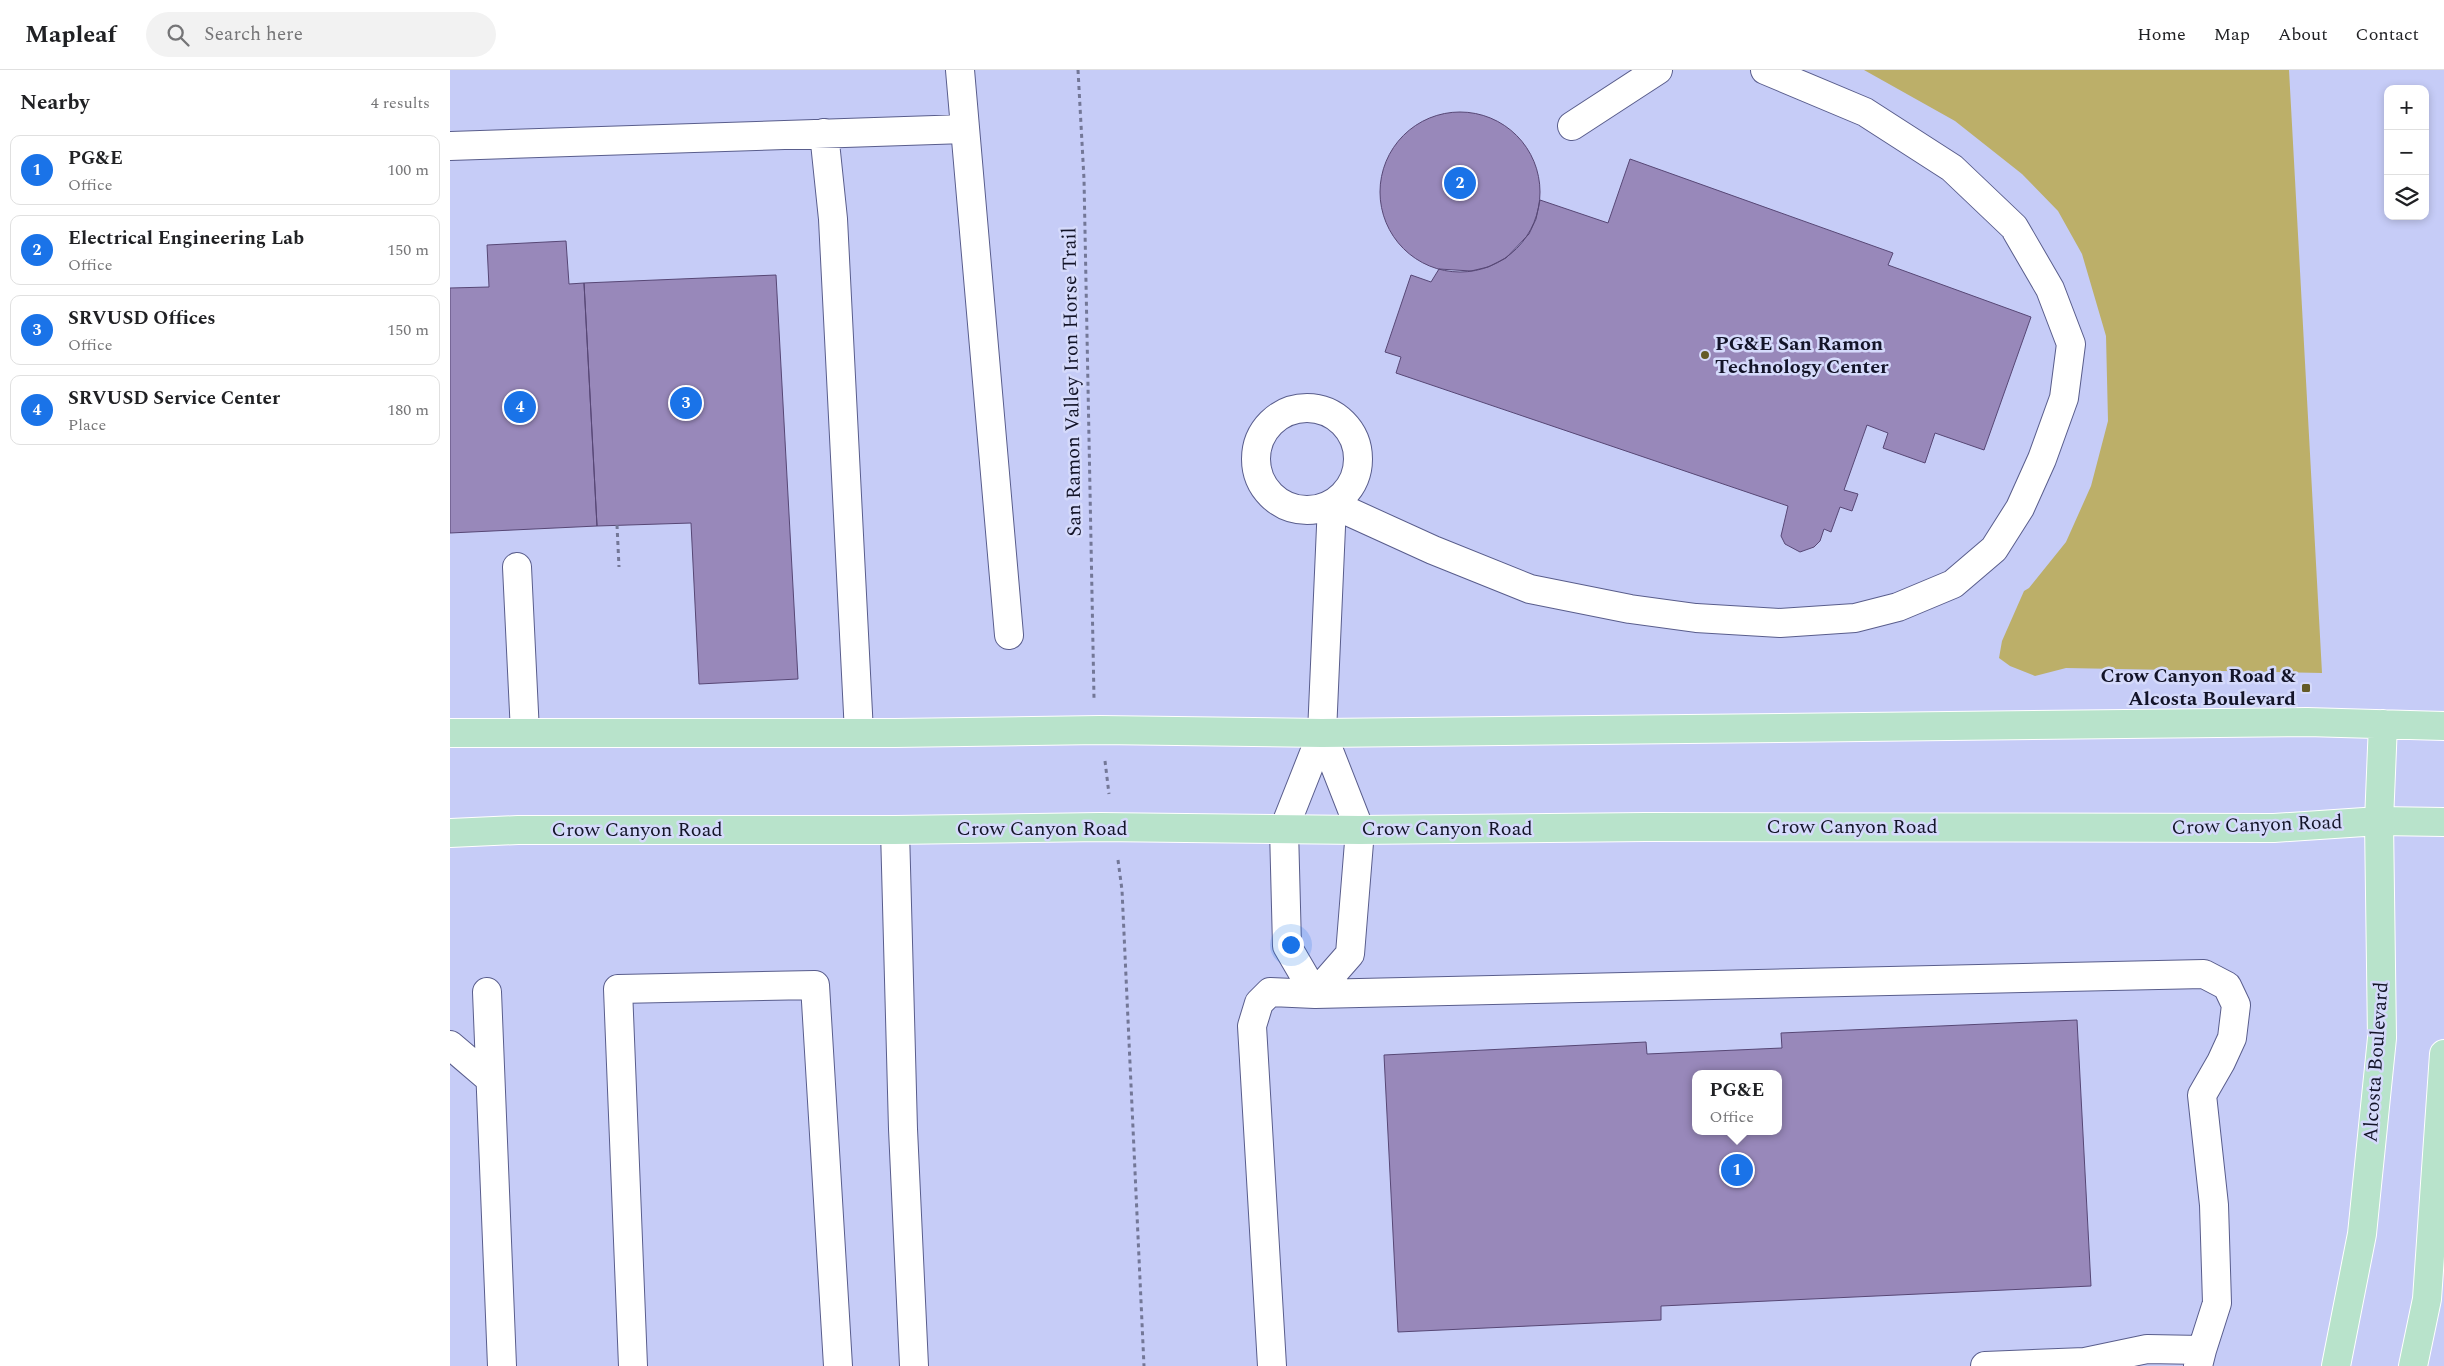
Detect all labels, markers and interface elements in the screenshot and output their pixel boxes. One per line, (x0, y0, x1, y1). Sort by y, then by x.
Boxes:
search box (146, 12, 496, 57)
text: Mapleaf (25, 17, 116, 53)
text: Search here (204, 20, 303, 49)
icon: search (164, 21, 192, 49)
text: Home (2137, 21, 2186, 48)
text: Map (2214, 21, 2250, 48)
text: About (2278, 21, 2328, 48)
text: Contact (2356, 21, 2419, 48)
map controls (2384, 85, 2429, 220)
button: + (2384, 85, 2429, 130)
text: Nearby (20, 87, 90, 119)
text: 4 results (371, 91, 430, 115)
button: − (2384, 130, 2429, 175)
text: PG&E (68, 144, 123, 173)
text: 1 (33, 158, 41, 182)
text: 100 m (387, 158, 429, 182)
pin: 2 (1444, 164, 1476, 202)
text: Office (68, 173, 112, 197)
button: layers (2384, 175, 2429, 220)
text: Electrical Engineering Lab (68, 224, 304, 253)
street label: San Ramon Valley Iron Horse Trail (1054, 227, 1090, 537)
text: 2 (33, 238, 41, 262)
text: 150 m (387, 238, 429, 262)
text: Office (68, 253, 112, 277)
text: SRVUSD Offices (68, 304, 216, 333)
text: 3 (33, 318, 41, 342)
text: 150 m (387, 318, 429, 342)
place label: PG&E San Ramon Technology Center (1715, 329, 1889, 382)
text: Office (68, 333, 112, 357)
marker: PG&E San Ramon Technology Center (1699, 349, 1711, 361)
text: SRVUSD Service Center (68, 384, 280, 413)
pin: 3 (670, 384, 702, 422)
pin: 4 (504, 388, 536, 426)
text: 4 (33, 398, 41, 422)
text: 180 m (387, 398, 429, 422)
text: Place (68, 413, 106, 437)
place label: Crow Canyon Road & Alcosta Boulevard (2100, 661, 2297, 714)
marker: Crow Canyon Road & Alcosta Boulevard (2300, 682, 2312, 694)
street label: Crow Canyon Road (2171, 807, 2343, 843)
street label: Crow Canyon Road (1766, 812, 1938, 842)
street label: Crow Canyon Road (956, 814, 1128, 844)
street label: Crow Canyon Road (1361, 814, 1533, 844)
street label: Crow Canyon Road (551, 815, 723, 845)
your location (1278, 932, 1304, 958)
street label: Alcosta Boulevard (2355, 981, 2397, 1143)
popup (1692, 1070, 1782, 1135)
text: PG&E (1710, 1076, 1764, 1105)
text: Office (1710, 1105, 1754, 1129)
pin: 1 (1721, 1151, 1753, 1189)

